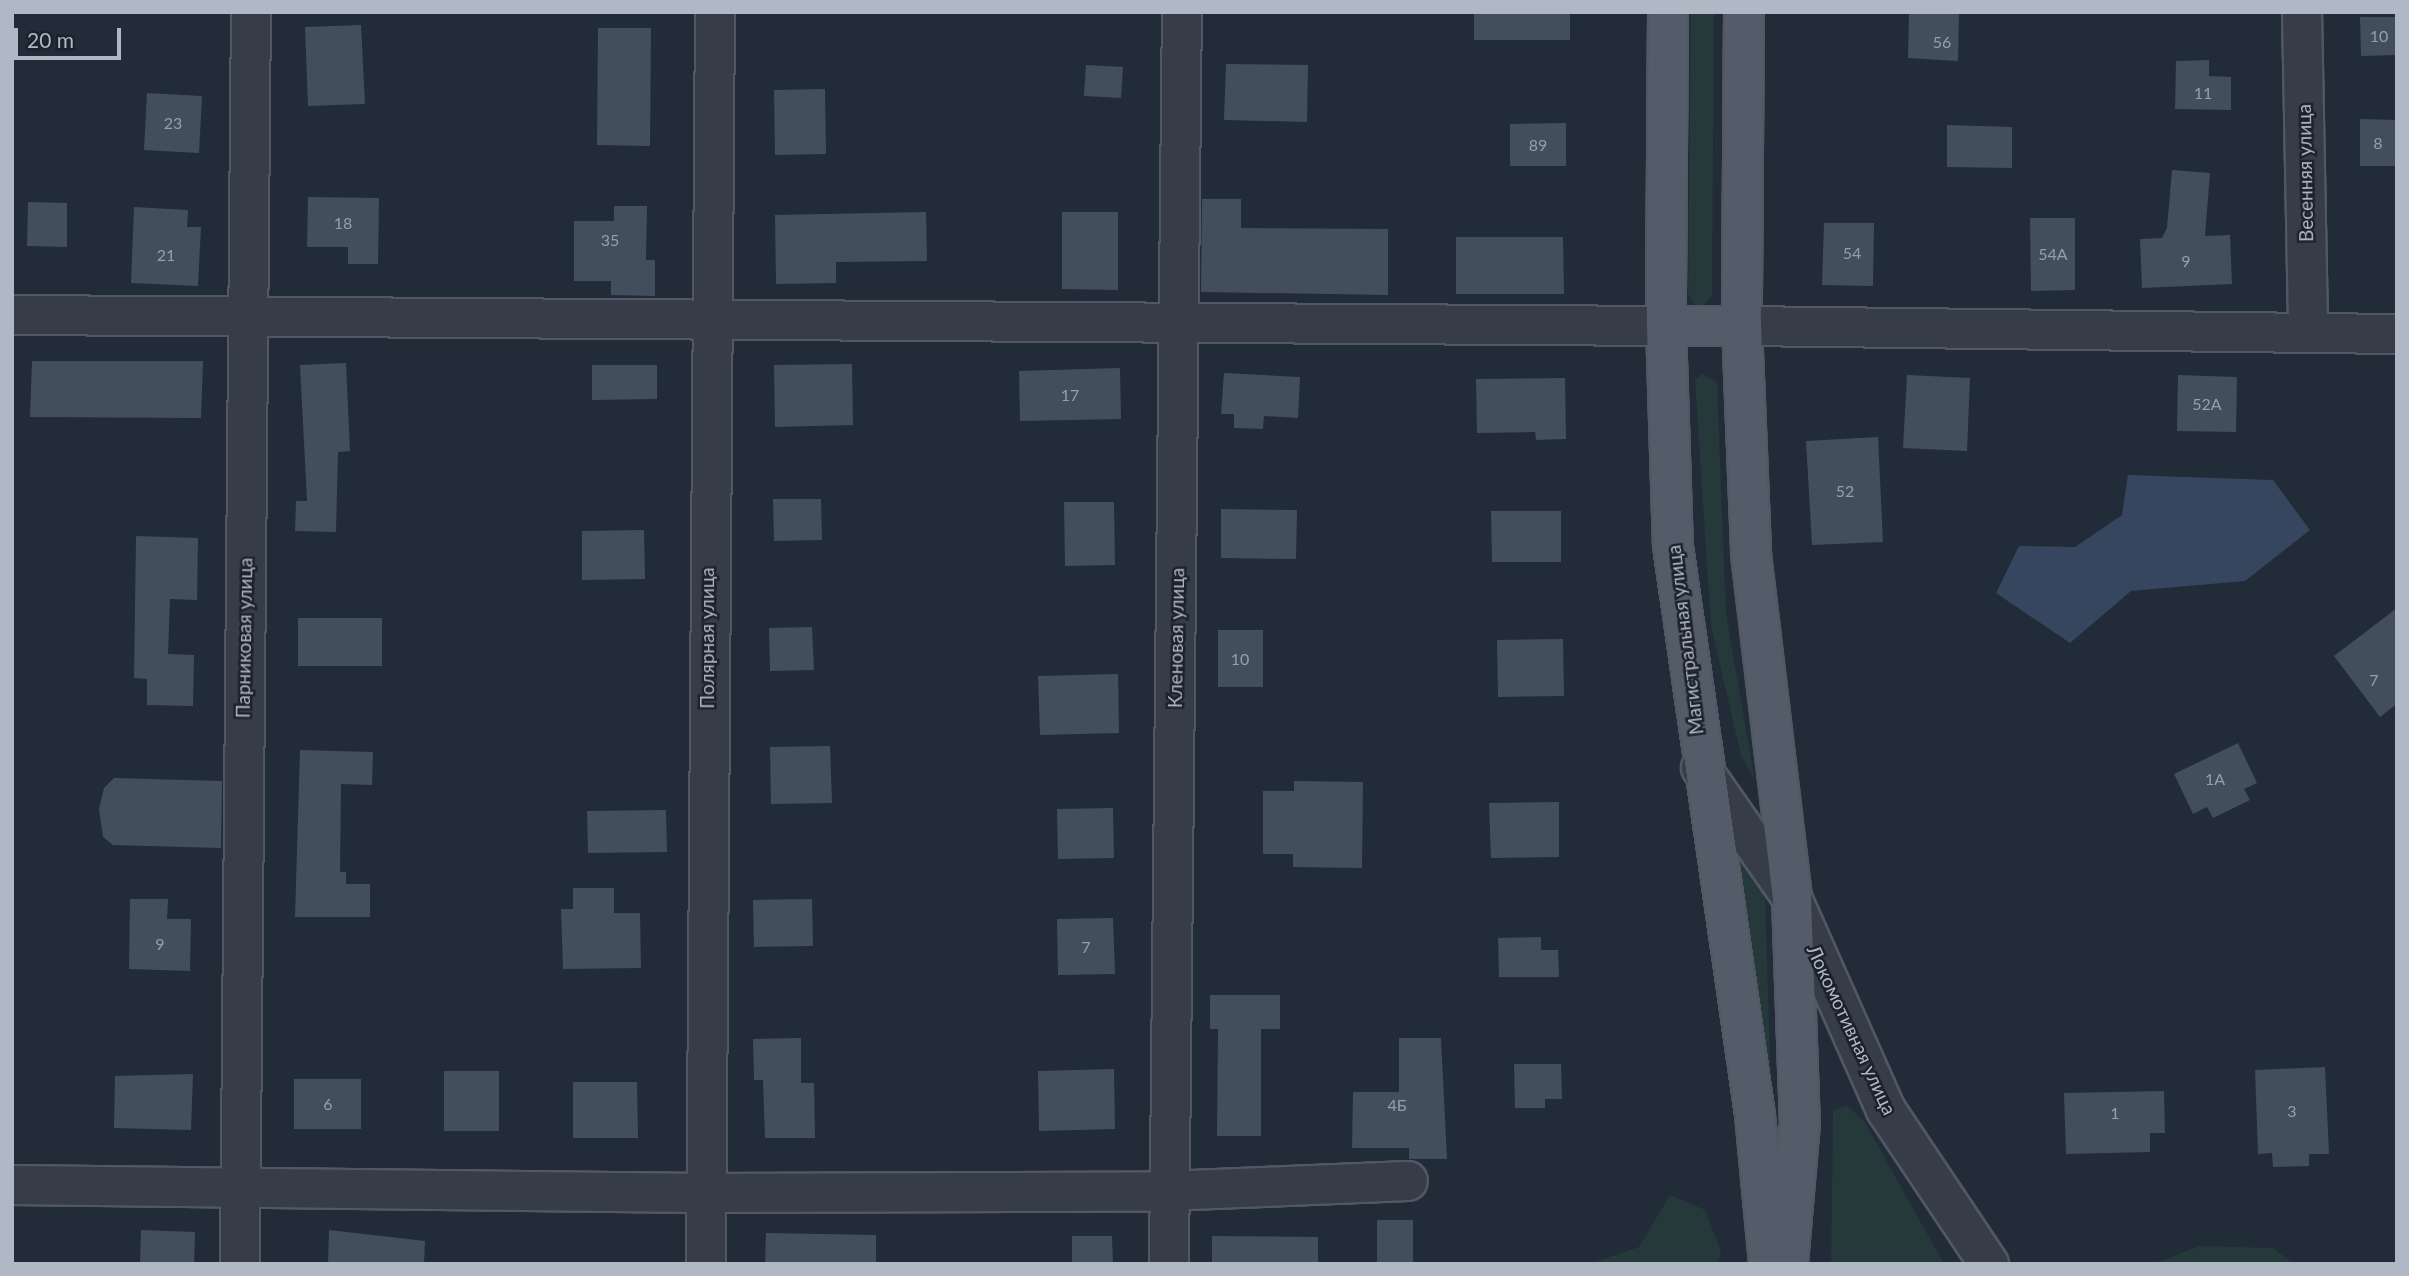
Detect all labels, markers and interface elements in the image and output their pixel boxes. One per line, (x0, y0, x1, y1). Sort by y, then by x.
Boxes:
scale bar (18, 14, 124, 58)
house number: 10 (2370, 26, 2388, 46)
text: 20 m (27, 27, 74, 52)
house number: 56 (1933, 32, 1951, 52)
house number: 11 (2194, 83, 2212, 103)
street label: Весенняя улица (2292, 104, 2318, 242)
house number: 23 (164, 113, 182, 133)
house number: 8 (2373, 133, 2383, 153)
house number: 89 (1529, 135, 1547, 155)
house number: 18 (334, 213, 352, 233)
house number: 35 (601, 230, 619, 250)
house number: 54 (1843, 243, 1861, 263)
house number: 54А (2038, 244, 2068, 264)
house number: 21 (157, 245, 175, 265)
house number: 9 (2181, 251, 2191, 271)
house number: 17 (1061, 385, 1079, 405)
house number: 52А (2192, 394, 2222, 414)
house number: 52 (1836, 481, 1854, 501)
street label: Магистральная улица (1662, 544, 1708, 736)
street label: Парниковая улица (231, 557, 257, 719)
street label: Полярная улица (696, 567, 718, 709)
street label: Кленовая улица (1163, 568, 1189, 708)
house number: 10 (1231, 649, 1249, 669)
house number: 7 (2369, 670, 2379, 690)
house number: 1А (2205, 769, 2225, 789)
house number: 9 (155, 934, 165, 954)
house number: 7 (1081, 937, 1091, 957)
street label: Локомотивная улица (1803, 942, 1901, 1118)
house number: 6 (323, 1094, 333, 1114)
house number: 4Б (1387, 1095, 1407, 1115)
house number: 3 (2287, 1101, 2297, 1121)
house number: 1 (2110, 1103, 2120, 1123)

